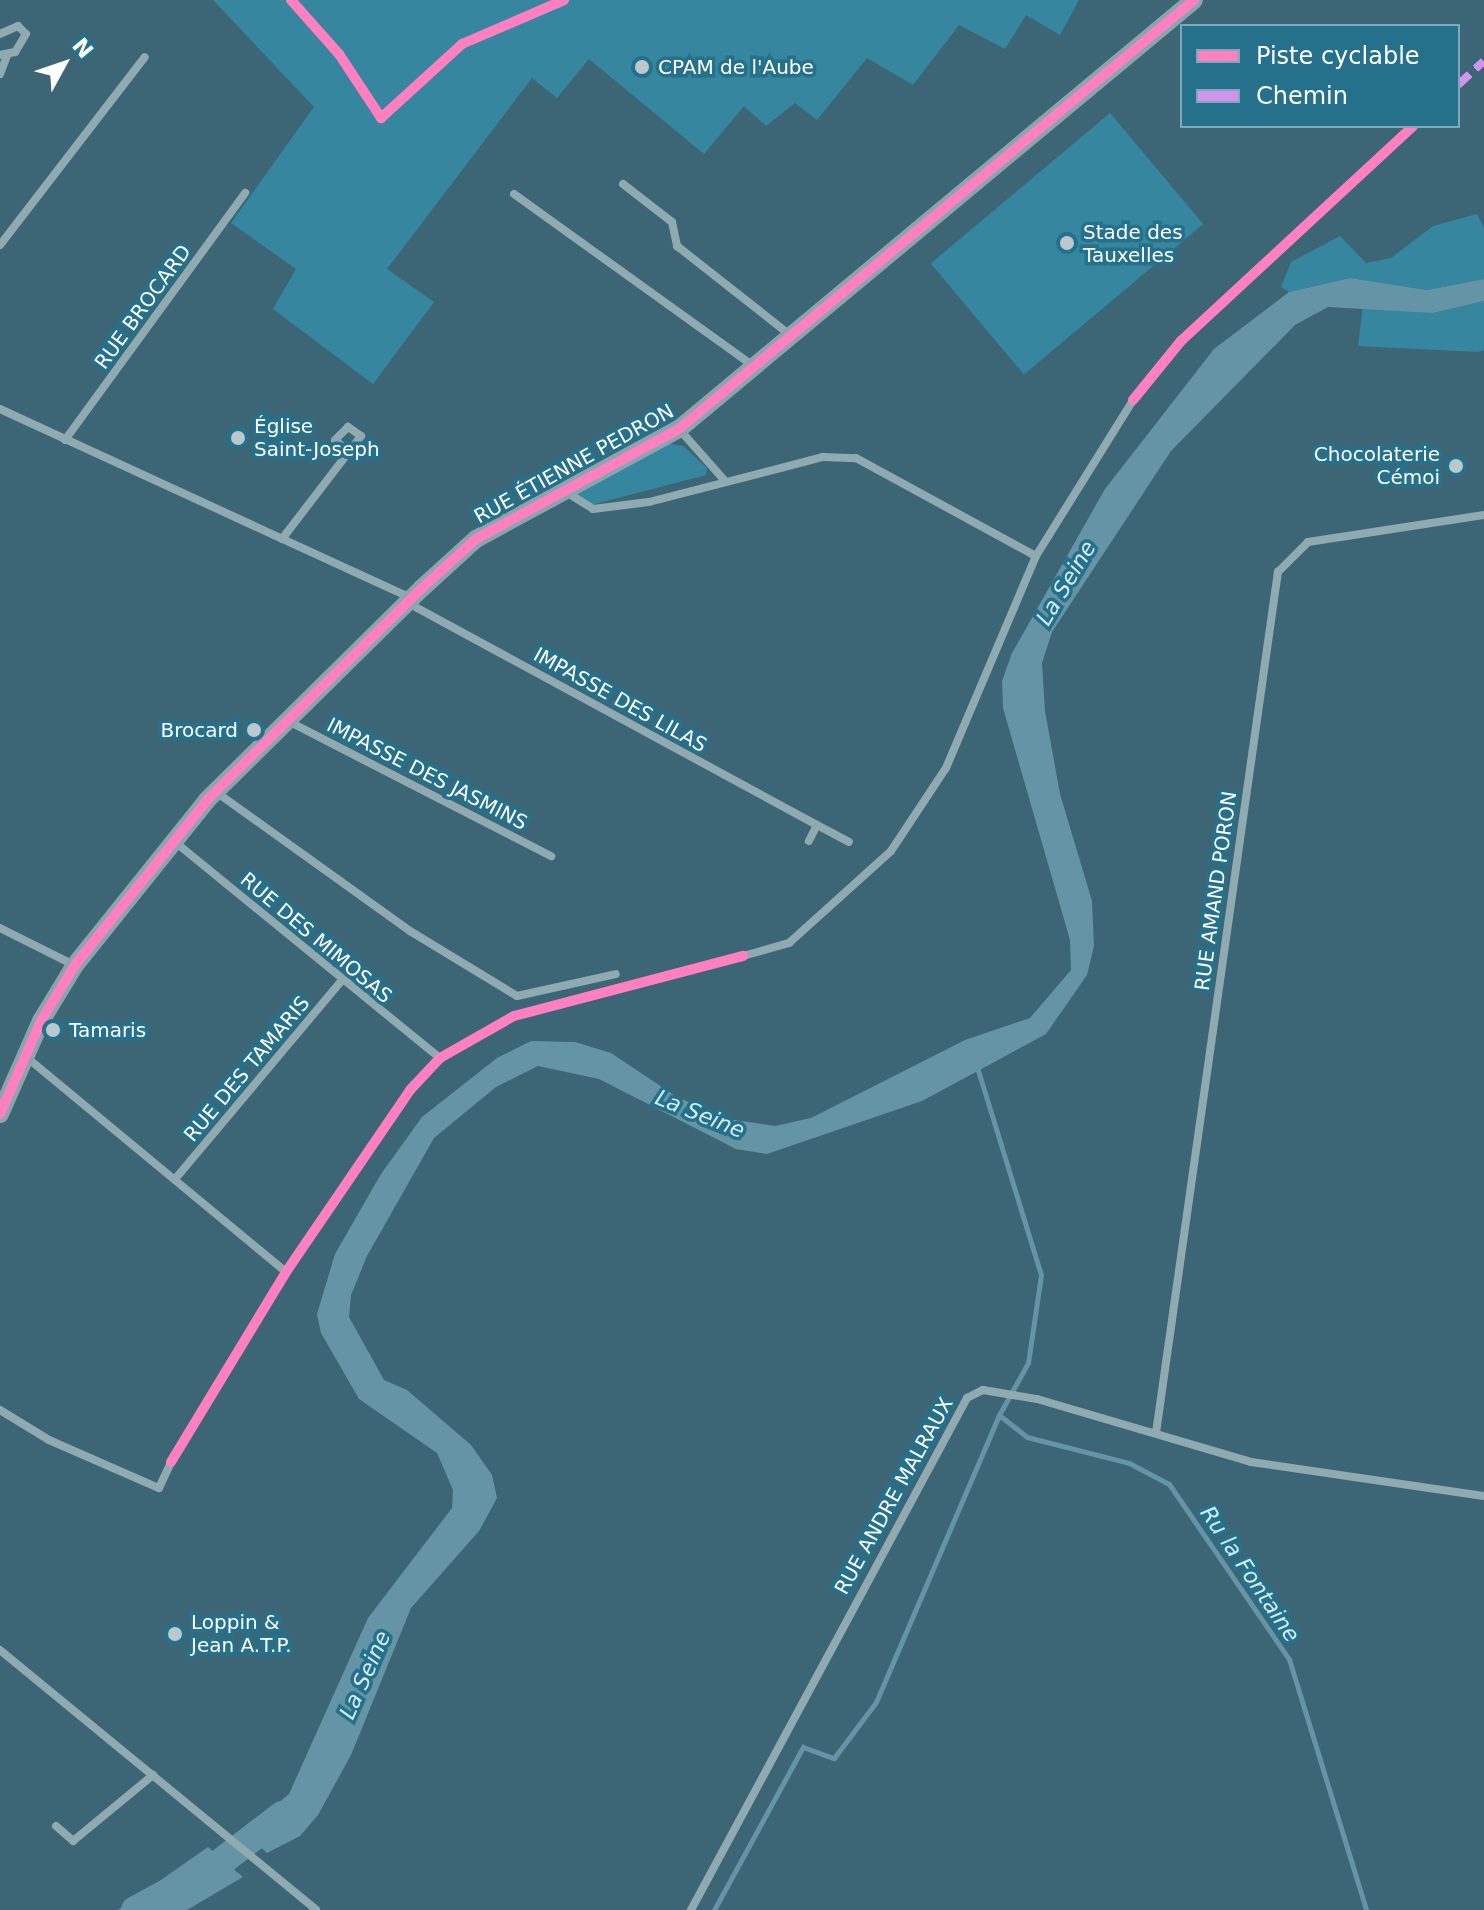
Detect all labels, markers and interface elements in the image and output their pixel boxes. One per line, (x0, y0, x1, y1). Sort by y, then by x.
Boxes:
north arrow (24, 24, 104, 104)
legend (1180, 24, 1460, 128)
text: N (67, 33, 98, 63)
text: Piste cyclable (1256, 42, 1420, 70)
place label: CPAM de l'Aube (658, 55, 814, 79)
marker: CPAM de l'Aube (633, 58, 651, 76)
text: Chemin (1256, 82, 1348, 110)
place label: Stade des Tauxelles (1083, 220, 1183, 267)
marker: Stade des Tauxelles (1058, 234, 1076, 252)
street label: RUE BROCARD (90, 240, 196, 374)
street label: RUE ÉTIENNE PEDRON (470, 399, 678, 529)
place label: Église Saint-Joseph (254, 414, 380, 461)
marker: Église Saint-Joseph (229, 429, 247, 447)
place label: Chocolaterie Cémoi (1314, 442, 1440, 489)
marker: Chocolaterie Cémoi (1447, 457, 1465, 475)
water label: La Seine (1031, 536, 1101, 630)
street label: IMPASSE DES LILAS (529, 642, 711, 758)
street label: IMPASSE DES JASMINS (323, 713, 531, 835)
place label: Brocard (160, 718, 238, 742)
marker: Brocard (245, 721, 263, 739)
street label: RUE AMAND PORON (1190, 790, 1242, 992)
street label: RUE DES MIMOSAS (235, 868, 397, 1008)
street label: RUE DES TAMARIS (179, 991, 315, 1147)
place label: Tamaris (69, 1018, 146, 1042)
marker: Tamaris (44, 1021, 62, 1039)
water label: La Seine (652, 1084, 748, 1144)
street label: RUE ANDRE MALRAUX (830, 1393, 958, 1599)
water label: Ru la Fontaine (1195, 1501, 1305, 1647)
place label: Loppin & Jean A.T.P. (191, 1610, 292, 1657)
marker: Loppin & Jean A.T.P. (166, 1625, 184, 1643)
water label: La Seine (334, 1627, 396, 1723)

